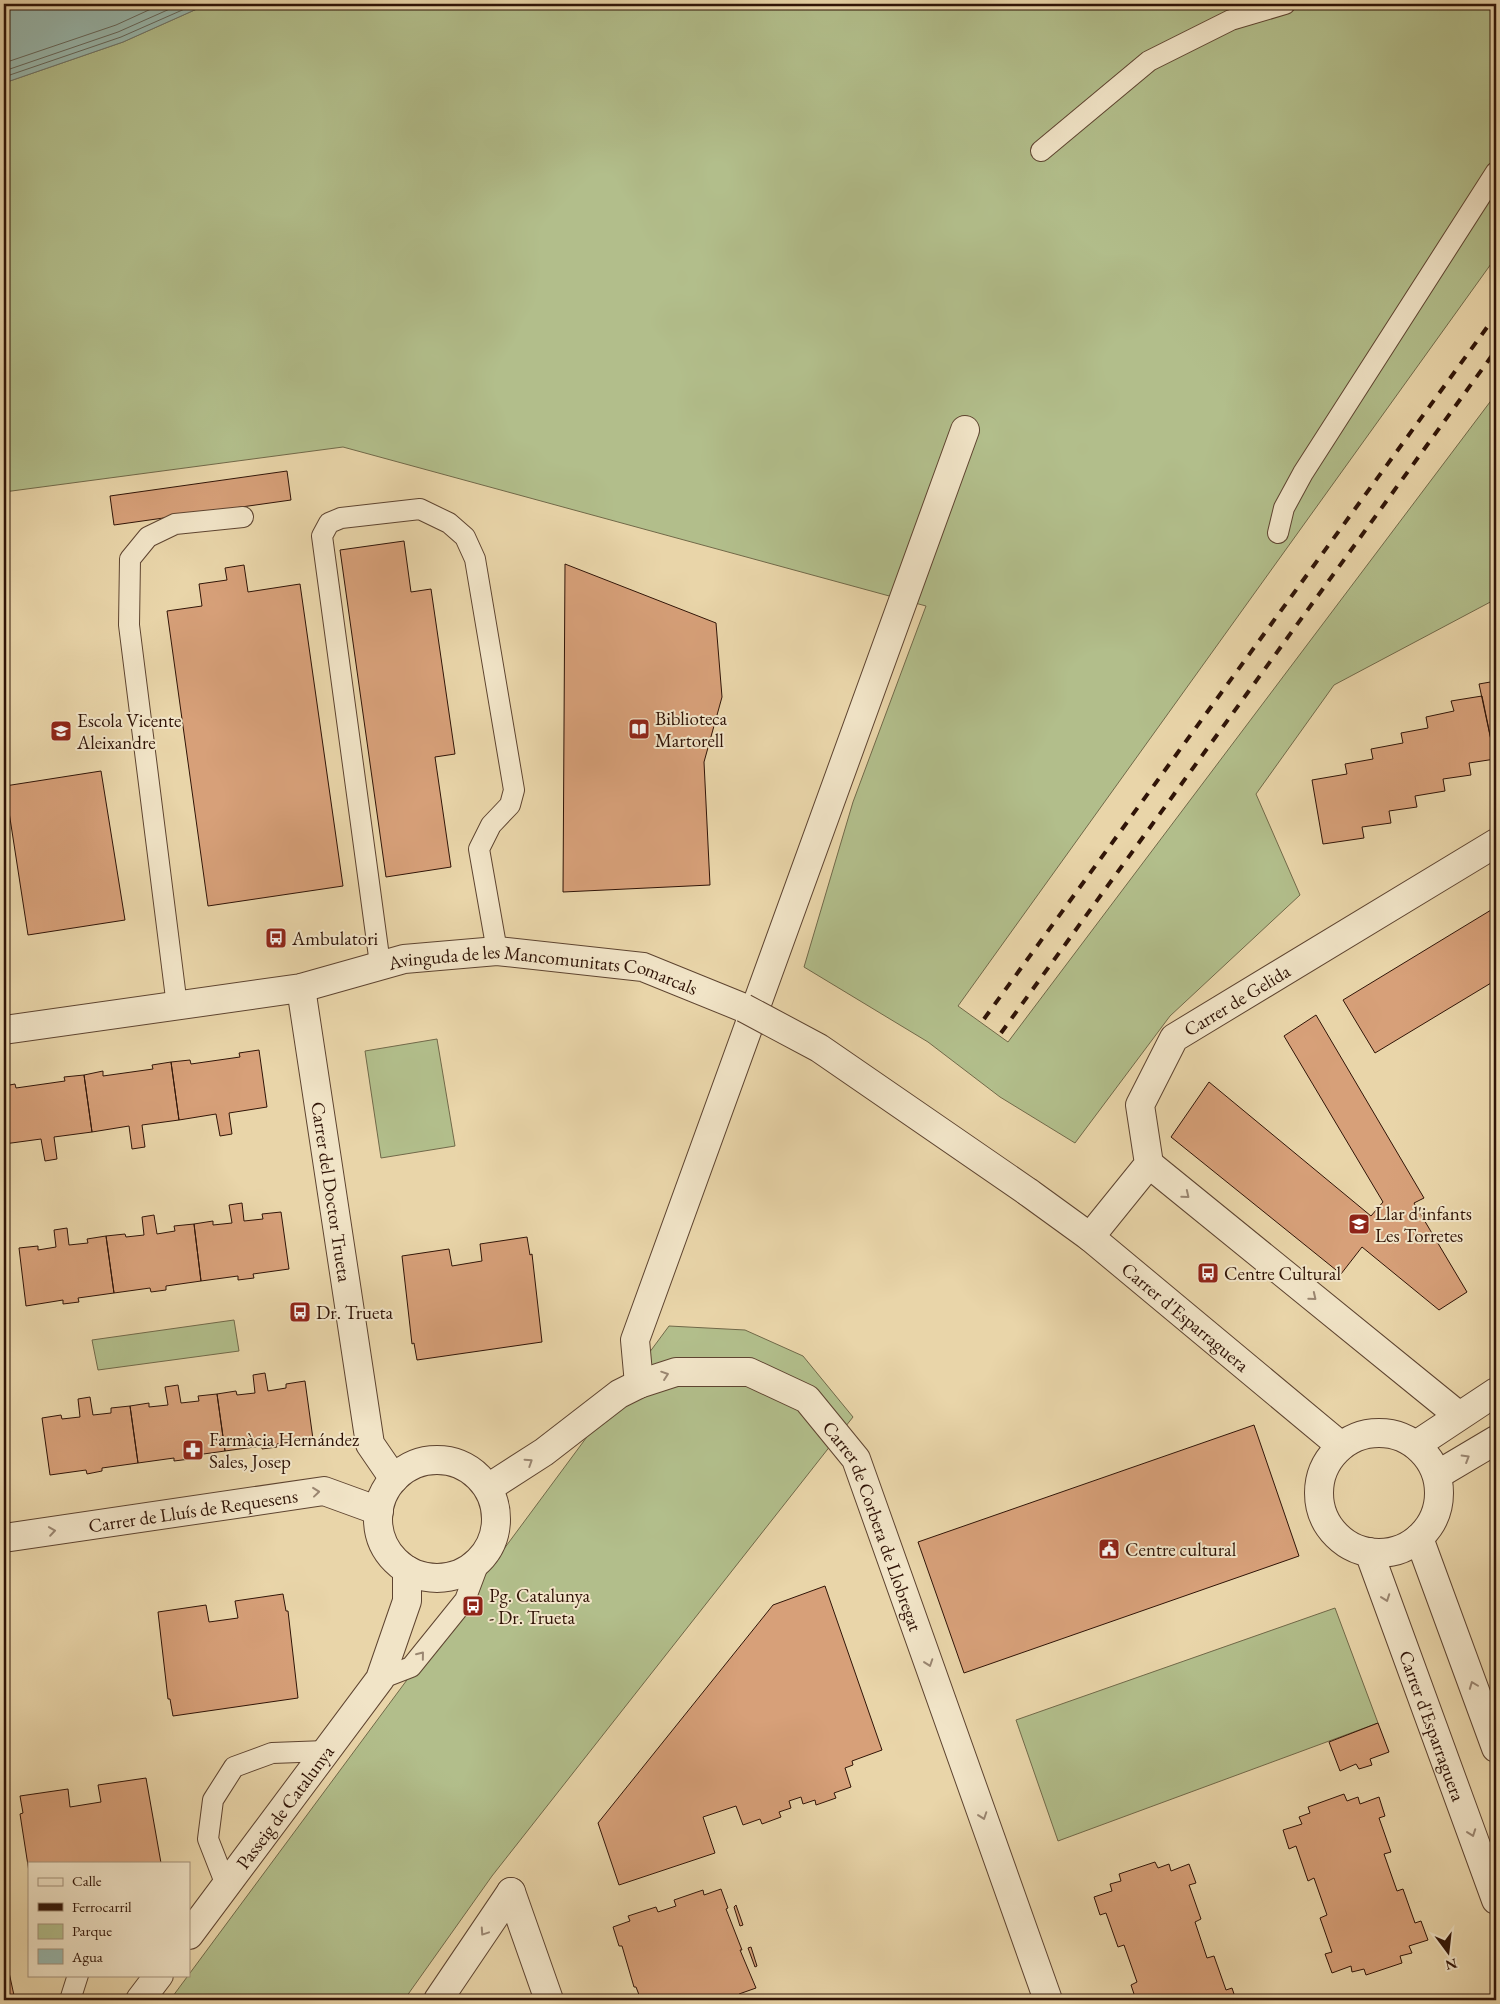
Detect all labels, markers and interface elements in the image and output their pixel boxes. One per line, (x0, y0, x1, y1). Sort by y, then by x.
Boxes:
place label: Biblioteca Martorell (655, 706, 728, 753)
place label: Escola Vicente Aleixandre (76, 708, 181, 755)
library icon: Biblioteca Martorell (627, 717, 651, 741)
school or university icon: Escola Vicente Aleixandre (49, 719, 73, 743)
bus stop icon: Ambulatori (264, 926, 288, 950)
place label: Ambulatori (291, 926, 379, 951)
street label: Avinguda de les Mancomunitats Comarcals (384, 939, 701, 1001)
street label: Carrer de Gelida (1179, 958, 1295, 1042)
street label: Carrer del Doctor Trueta (305, 1100, 357, 1284)
one-way arrow (1181, 1189, 1190, 1198)
place label: Llar d'infants Les Torretes (1375, 1201, 1472, 1248)
school or university icon: Llar d'infants Les Torretes (1347, 1212, 1371, 1236)
street label: Carrer d'Esparraguera (1116, 1257, 1255, 1378)
bus stop icon: Centre Cultural (1196, 1261, 1220, 1285)
place label: Centre Cultural (1224, 1261, 1341, 1286)
one-way arrow (1307, 1292, 1316, 1301)
bus stop icon: Dr. Trueta (288, 1300, 312, 1324)
place label: Dr. Trueta (316, 1300, 393, 1325)
one-way arrow (661, 1371, 669, 1381)
street label: Carrer de Corbera de Llobregat (817, 1416, 928, 1635)
place label: Farmàcia Hernández Sales, Josep (209, 1427, 360, 1474)
pharmacy icon: Farmàcia Hernández Sales, Josep (181, 1438, 205, 1462)
one-way arrow (1461, 1454, 1470, 1464)
one-way arrow (524, 1458, 533, 1468)
street label: Carrer de Lluís de Requesens (87, 1483, 299, 1538)
one-way arrow (313, 1487, 321, 1498)
one-way arrow (48, 1526, 56, 1537)
public building icon: Centre cultural (1097, 1537, 1121, 1561)
place label: Centre cultural (1125, 1537, 1237, 1562)
place label: Pg. Catalunya - Dr. Trueta (489, 1583, 590, 1630)
one-way arrow (1380, 1593, 1390, 1602)
bus stop icon: Pg. Catalunya - Dr. Trueta (461, 1594, 485, 1618)
street label: Carrer d'Esparraguera (1393, 1647, 1471, 1805)
one-way arrow (415, 1652, 423, 1661)
one-way arrow (923, 1658, 933, 1667)
one-way arrow (1469, 1682, 1479, 1690)
street label: Passeig de Catalunya (231, 1740, 340, 1874)
one-way arrow (977, 1811, 987, 1820)
one-way arrow (1466, 1828, 1476, 1837)
legend (28, 1862, 190, 1976)
text: Calle (72, 1871, 102, 1890)
text: Ferrocarril (72, 1897, 132, 1916)
text: Parque (72, 1921, 112, 1940)
one-way arrow (481, 1926, 490, 1936)
north arrow (1422, 1926, 1472, 1976)
text: Agua (71, 1947, 103, 1966)
text: N (1443, 1954, 1459, 1975)

